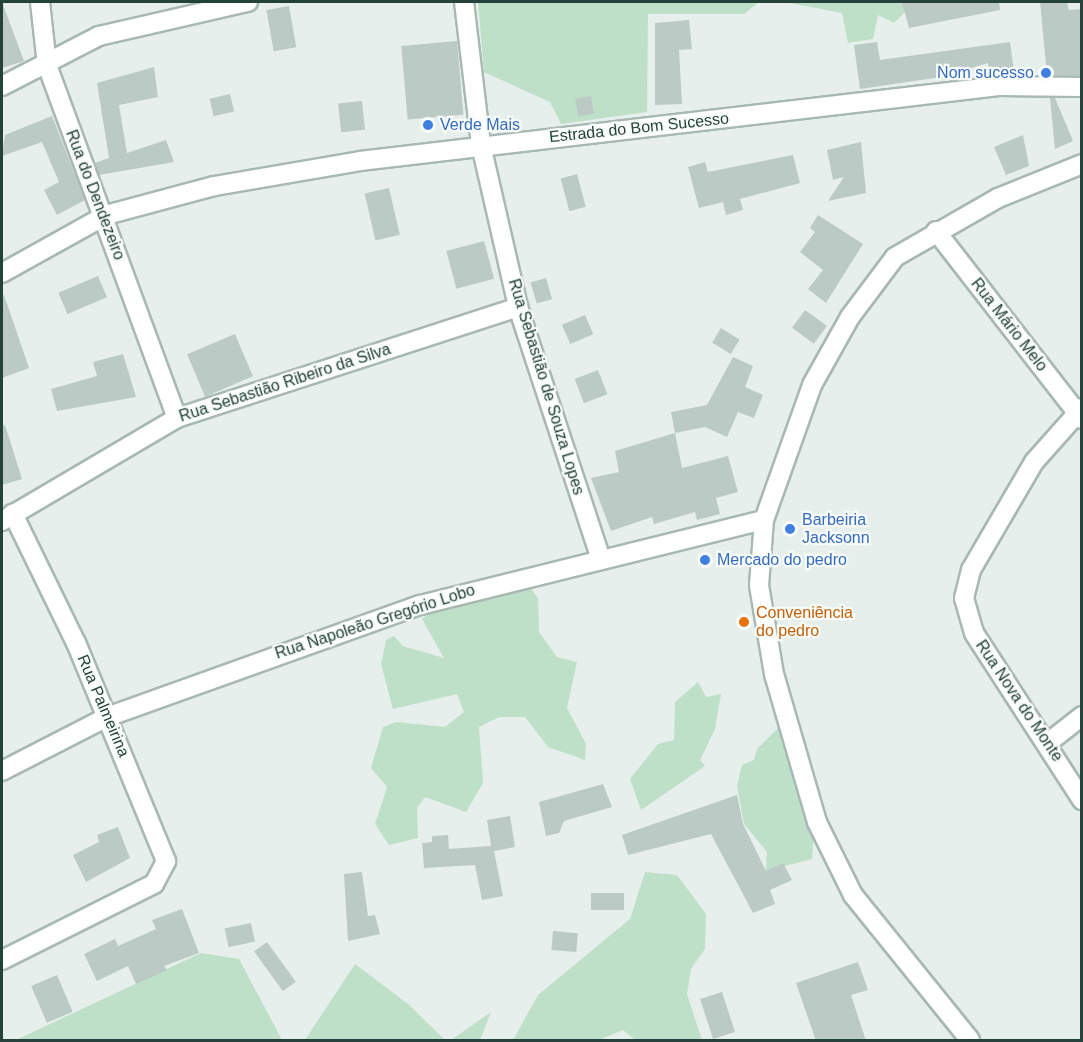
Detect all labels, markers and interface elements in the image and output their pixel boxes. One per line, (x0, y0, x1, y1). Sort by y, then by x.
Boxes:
place label: Nom sucesso (937, 63, 1034, 83)
marker: Nom sucesso (1039, 66, 1053, 80)
street label: Estrada do Bom Sucesso (548, 109, 730, 147)
place label: Verde Mais (440, 115, 520, 135)
marker: Verde Mais (421, 118, 435, 132)
street label: Rua do Dendezeiro (61, 127, 129, 263)
street label: Rua Mário Melo (967, 275, 1051, 375)
street label: Rua Sebastião de Souza Lopes (504, 277, 588, 497)
street label: Rua Sebastião Ribeiro da Silva (177, 340, 393, 426)
place label: Barbeiria Jacksonn (802, 510, 870, 548)
marker: Barbeiria Jacksonn (783, 522, 797, 536)
place label: Mercado do pedro (717, 550, 847, 570)
marker: Mercado do pedro (698, 553, 712, 567)
street label: Rua Napoleão Gregório Lobo (273, 581, 477, 663)
place label: Conveniência do pedro (756, 603, 853, 641)
marker: Conveniência do pedro (737, 615, 751, 629)
street label: Rua Nova do Monte (971, 637, 1067, 765)
street label: Rua Palmeirina (73, 652, 133, 760)

